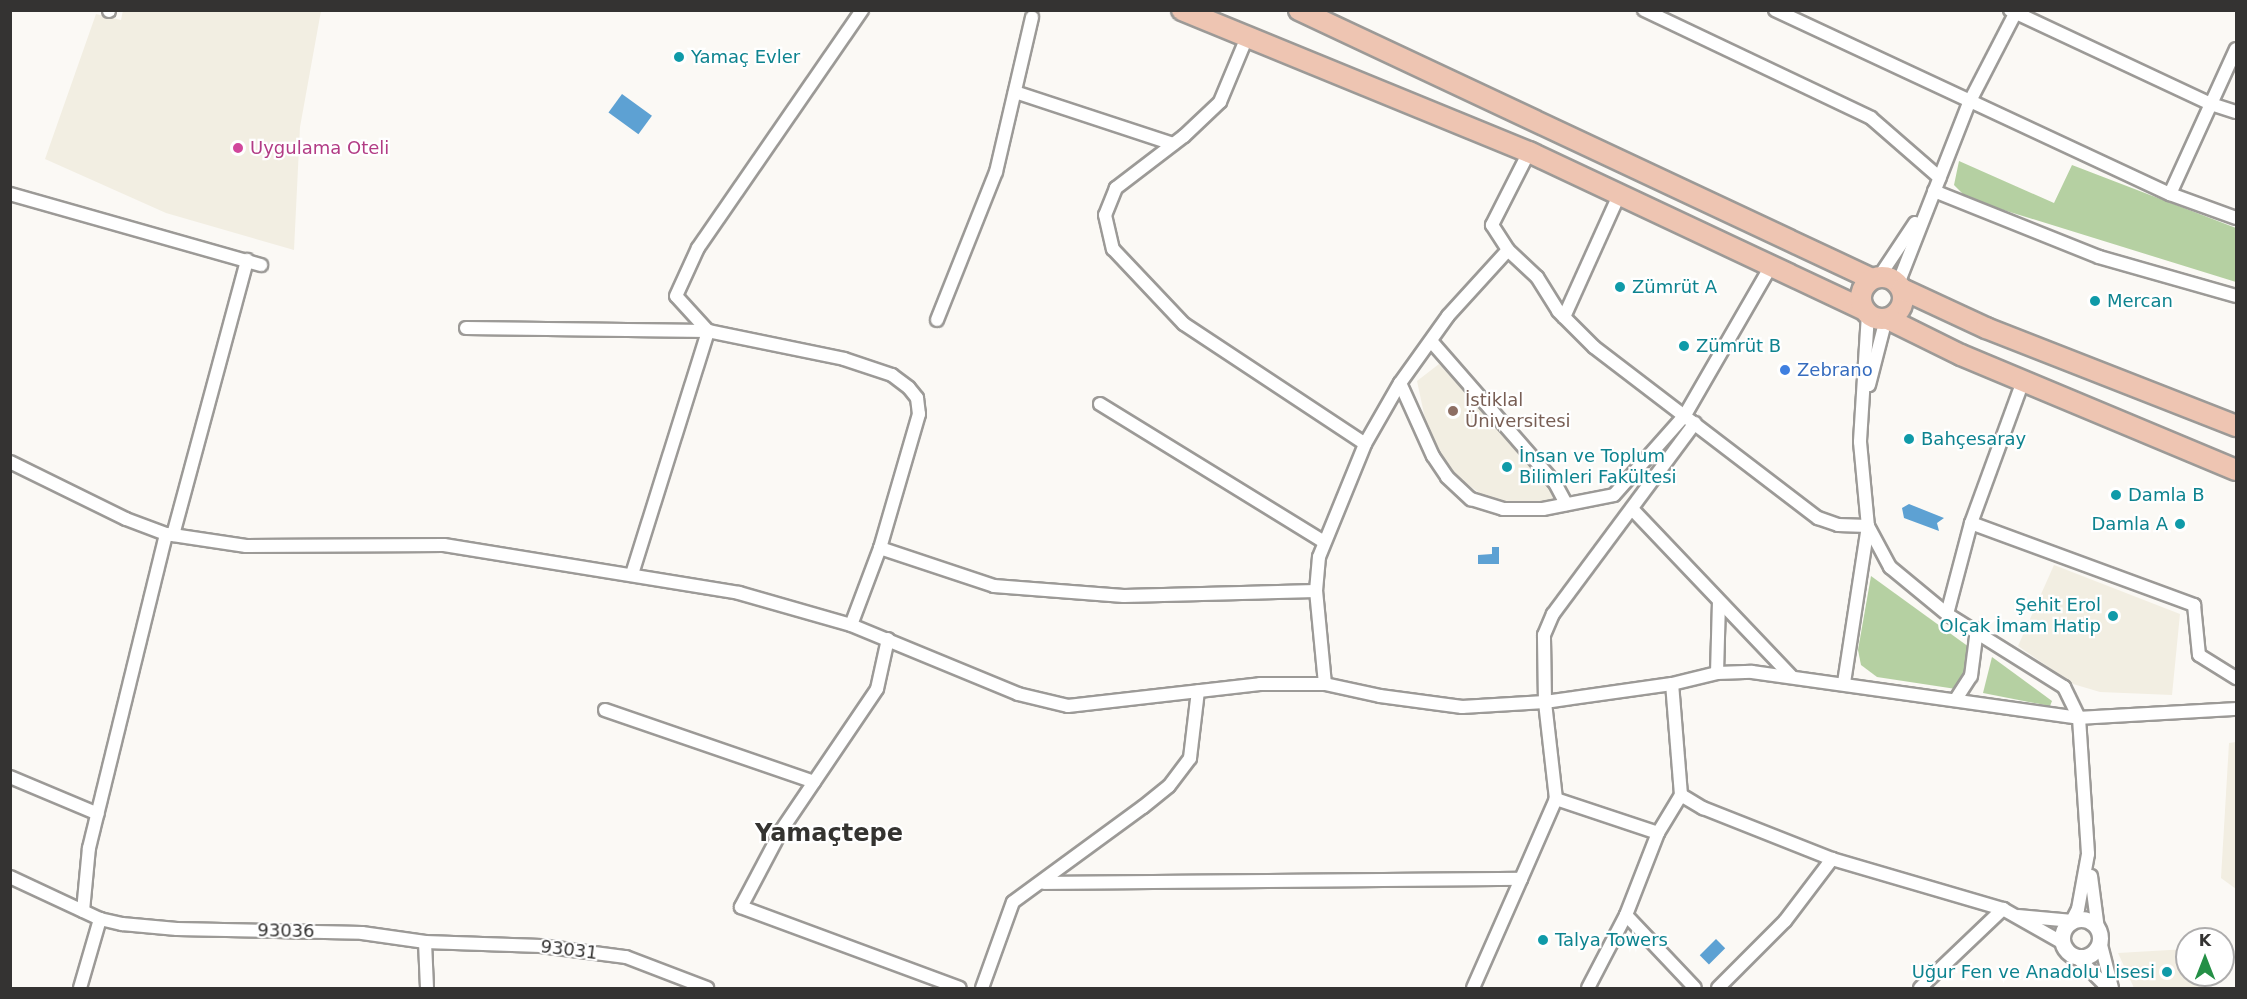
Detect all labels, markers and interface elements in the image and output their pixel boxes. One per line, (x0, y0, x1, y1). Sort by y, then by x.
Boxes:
place label: Yamaç Evler (691, 46, 800, 68)
marker: Yamaç Evler (672, 50, 686, 64)
place label: Uygulama Oteli (250, 137, 389, 159)
marker: Uygulama Oteli (231, 141, 245, 155)
place label: Zümrüt A (1632, 276, 1717, 298)
marker: Zümrüt A (1613, 280, 1627, 294)
place label: Mercan (2107, 290, 2173, 312)
marker: Mercan (2088, 294, 2102, 308)
place label: Zümrüt B (1696, 335, 1781, 357)
marker: Zümrüt B (1677, 339, 1691, 353)
place label: Zebrano (1797, 359, 1873, 381)
marker: Zebrano (1778, 363, 1792, 377)
place label: İstiklal Üniversitesi (1465, 390, 1571, 432)
marker: İstiklal Üniversitesi (1446, 404, 1460, 418)
place label: Bahçesaray (1921, 428, 2026, 450)
marker: Bahçesaray (1902, 432, 1916, 446)
place label: İnsan ve Toplum Bilimleri Fakültesi (1519, 446, 1677, 488)
marker: İnsan ve Toplum Bilimleri Fakültesi (1500, 460, 1514, 474)
place label: Damla B (2128, 484, 2205, 506)
marker: Damla B (2109, 488, 2123, 502)
place label: Damla A (2092, 513, 2168, 535)
marker: Damla A (2173, 517, 2187, 531)
place label: Şehit Erol Olçak İmam Hatip (1940, 595, 2101, 638)
marker: Şehit Erol Olçak İmam Hatip (2106, 609, 2120, 623)
district label: Yamaçtepe (755, 820, 903, 848)
street label: 93036 (257, 920, 315, 942)
north arrow (2175, 927, 2235, 987)
place label: Talya Towers (1555, 929, 1668, 951)
text: K (2199, 931, 2211, 950)
marker: Talya Towers (1536, 933, 1550, 947)
street label: 93031 (539, 936, 599, 964)
place label: Uğur Fen ve Anadolu Lisesi (1912, 961, 2155, 983)
marker: Uğur Fen ve Anadolu Lisesi (2160, 965, 2174, 979)

